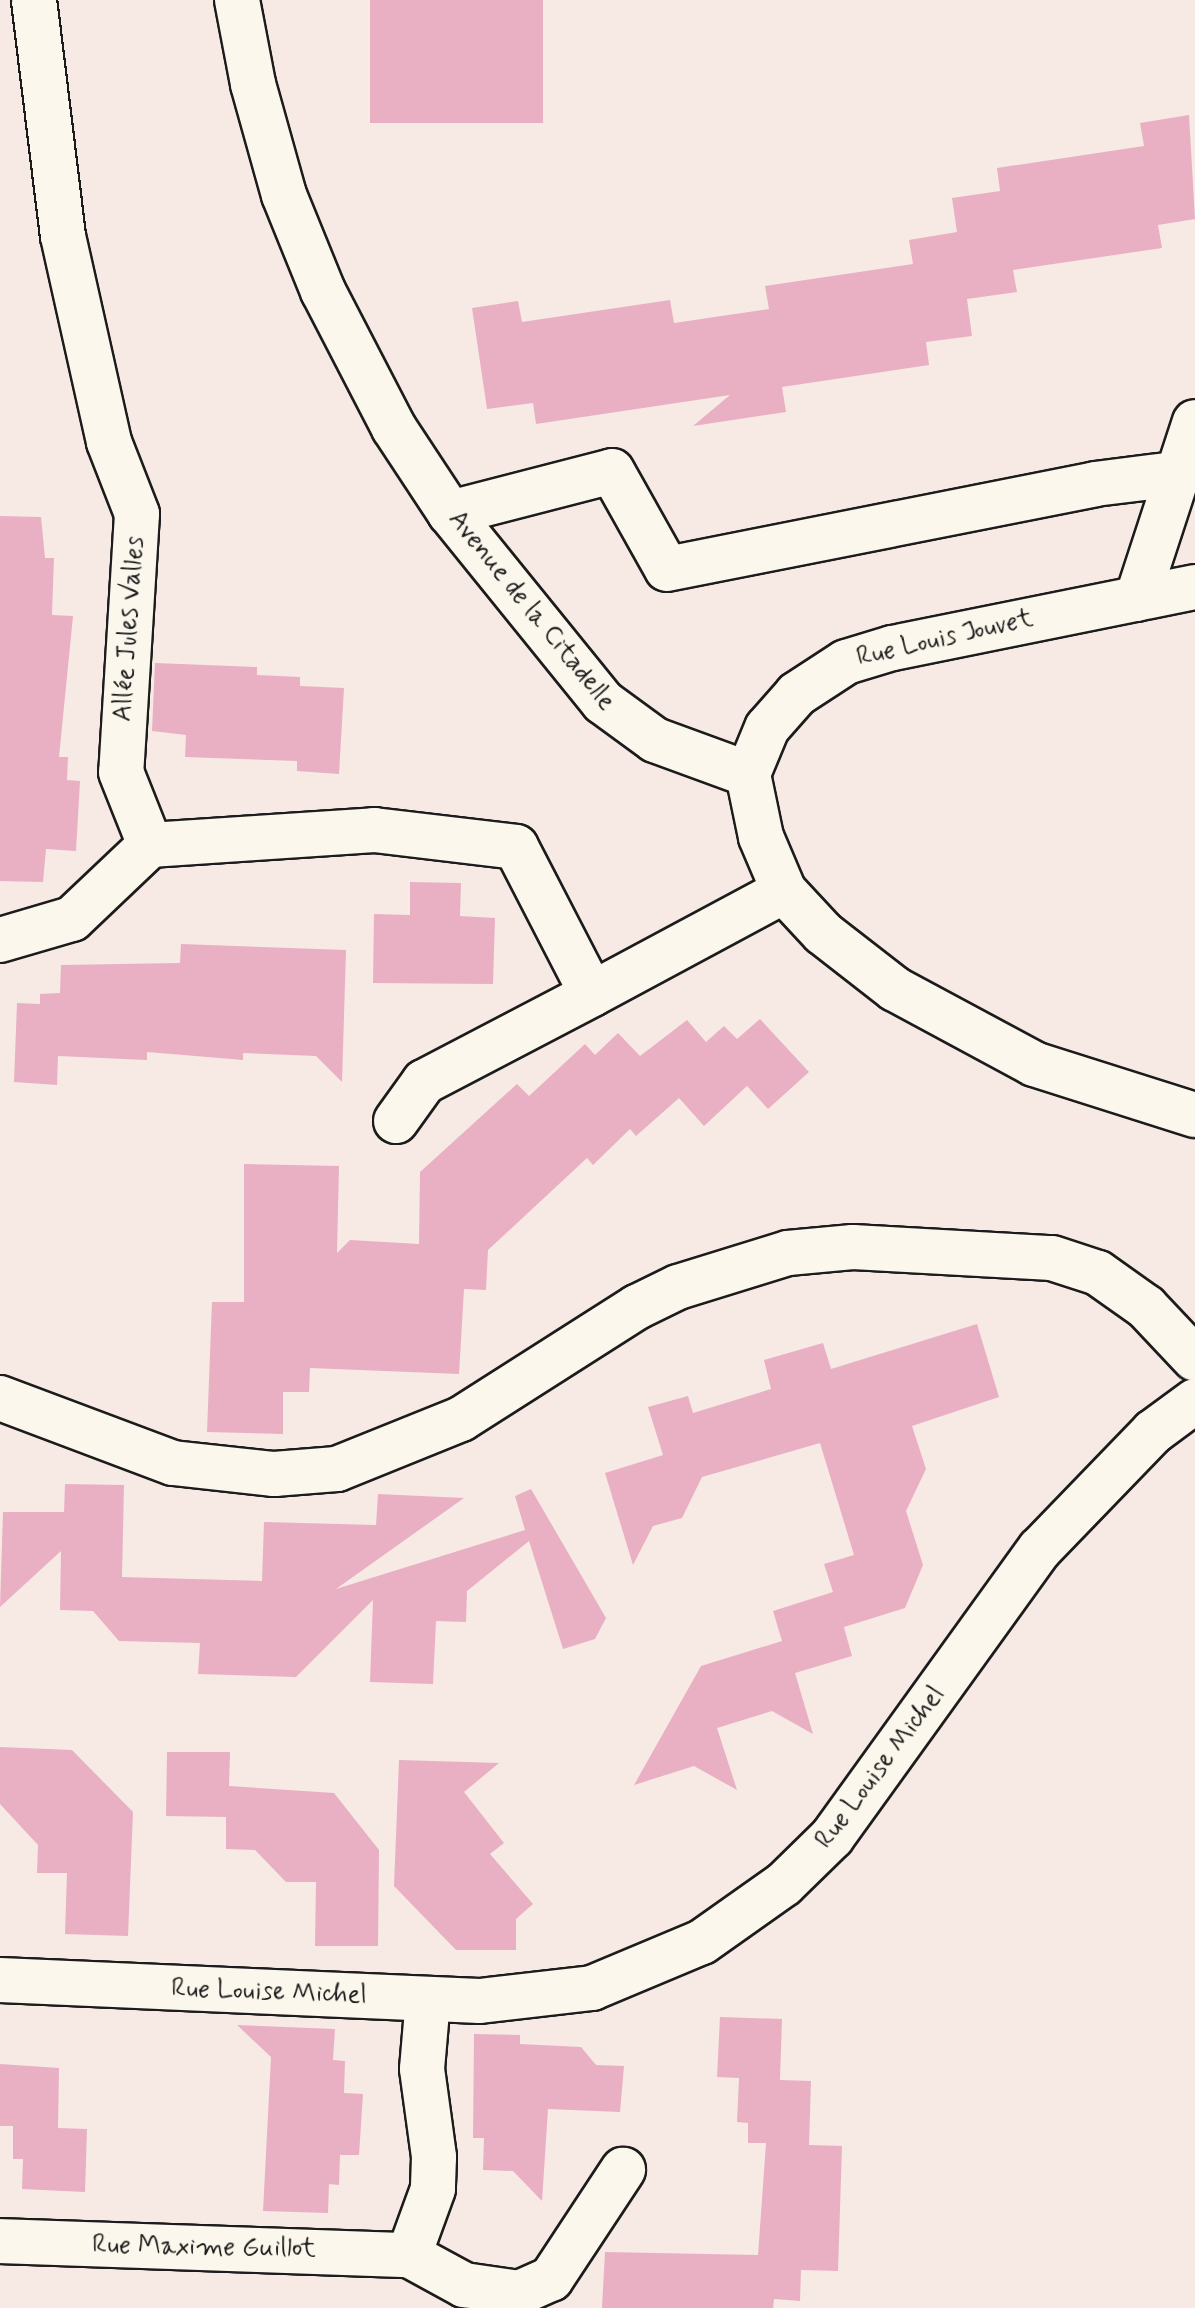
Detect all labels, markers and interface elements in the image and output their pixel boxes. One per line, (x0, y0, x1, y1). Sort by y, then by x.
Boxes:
street label: Avenue de la Citadelle (442, 506, 620, 716)
street label: Allée Jules Valles (108, 534, 152, 724)
street label: Rue Louis Jouvet (855, 604, 1035, 674)
street label: Rue Louise Michel (810, 1681, 952, 1855)
street label: Rue Louise Michel (172, 1974, 366, 2012)
street label: Rue Maxime Guillot (94, 2230, 314, 2266)

